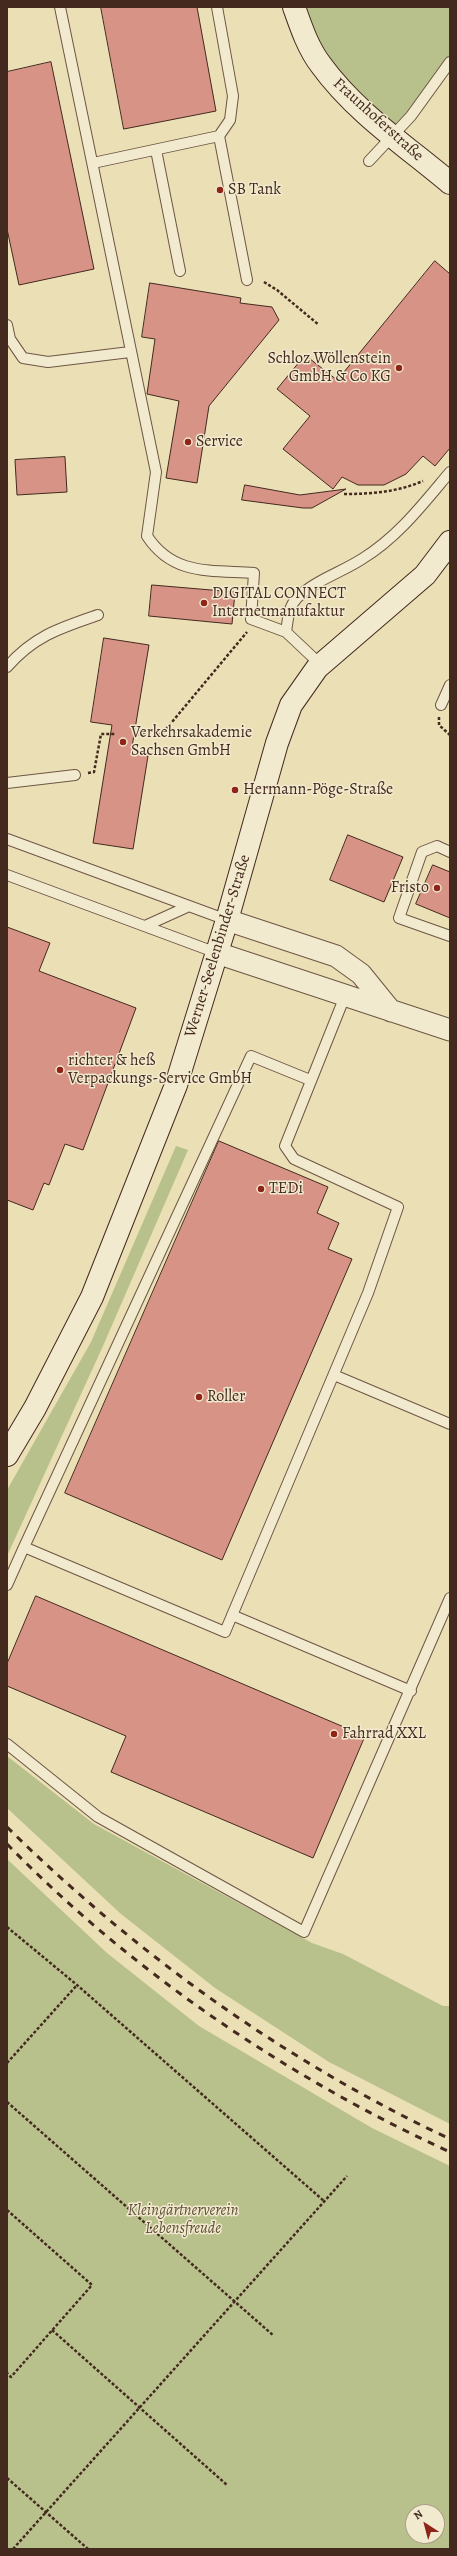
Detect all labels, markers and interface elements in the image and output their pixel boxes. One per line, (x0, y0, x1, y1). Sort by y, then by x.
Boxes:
street label: Fraunhoferstraße (329, 74, 427, 166)
place label: SB Tank (228, 180, 281, 200)
marker: SB Tank (215, 185, 225, 195)
place label: Schloz Wöllenstein GmbH & Co KG (268, 349, 391, 387)
marker: Schloz Wöllenstein GmbH & Co KG (394, 363, 404, 373)
place label: Service (196, 432, 243, 452)
marker: Service (183, 437, 193, 447)
place label: DIGITAL CONNECT Internetmanufaktur (212, 584, 346, 622)
marker: DIGITAL CONNECT Internetmanufaktur (199, 598, 209, 608)
place label: Verkehrsakademie Sachsen GmbH (131, 723, 252, 761)
marker: Verkehrsakademie Sachsen GmbH (118, 737, 128, 747)
place label: Hermann-Pöge-Straße (243, 780, 393, 800)
marker: Hermann-Pöge-Straße (230, 785, 240, 795)
street label: Werner-Seelenbinder-Straße (181, 852, 255, 1040)
place label: Fristo (391, 878, 429, 898)
marker: Fristo (432, 883, 442, 893)
place label: richter & heß Verpackungs-Service GmbH (68, 1051, 252, 1089)
marker: richter & heß Verpackungs-Service GmbH (55, 1065, 65, 1075)
place label: TEDi (269, 1179, 303, 1199)
marker: TEDi (256, 1184, 266, 1194)
place label: Roller (207, 1387, 245, 1407)
marker: Roller (194, 1392, 204, 1402)
place label: Fahrrad XXL (342, 1724, 426, 1744)
marker: Fahrrad XXL (329, 1729, 339, 1739)
park label: Kleingärtnerverein Lebensfreude (127, 2201, 239, 2239)
north arrow (405, 2504, 445, 2544)
text: N (411, 2506, 426, 2523)

